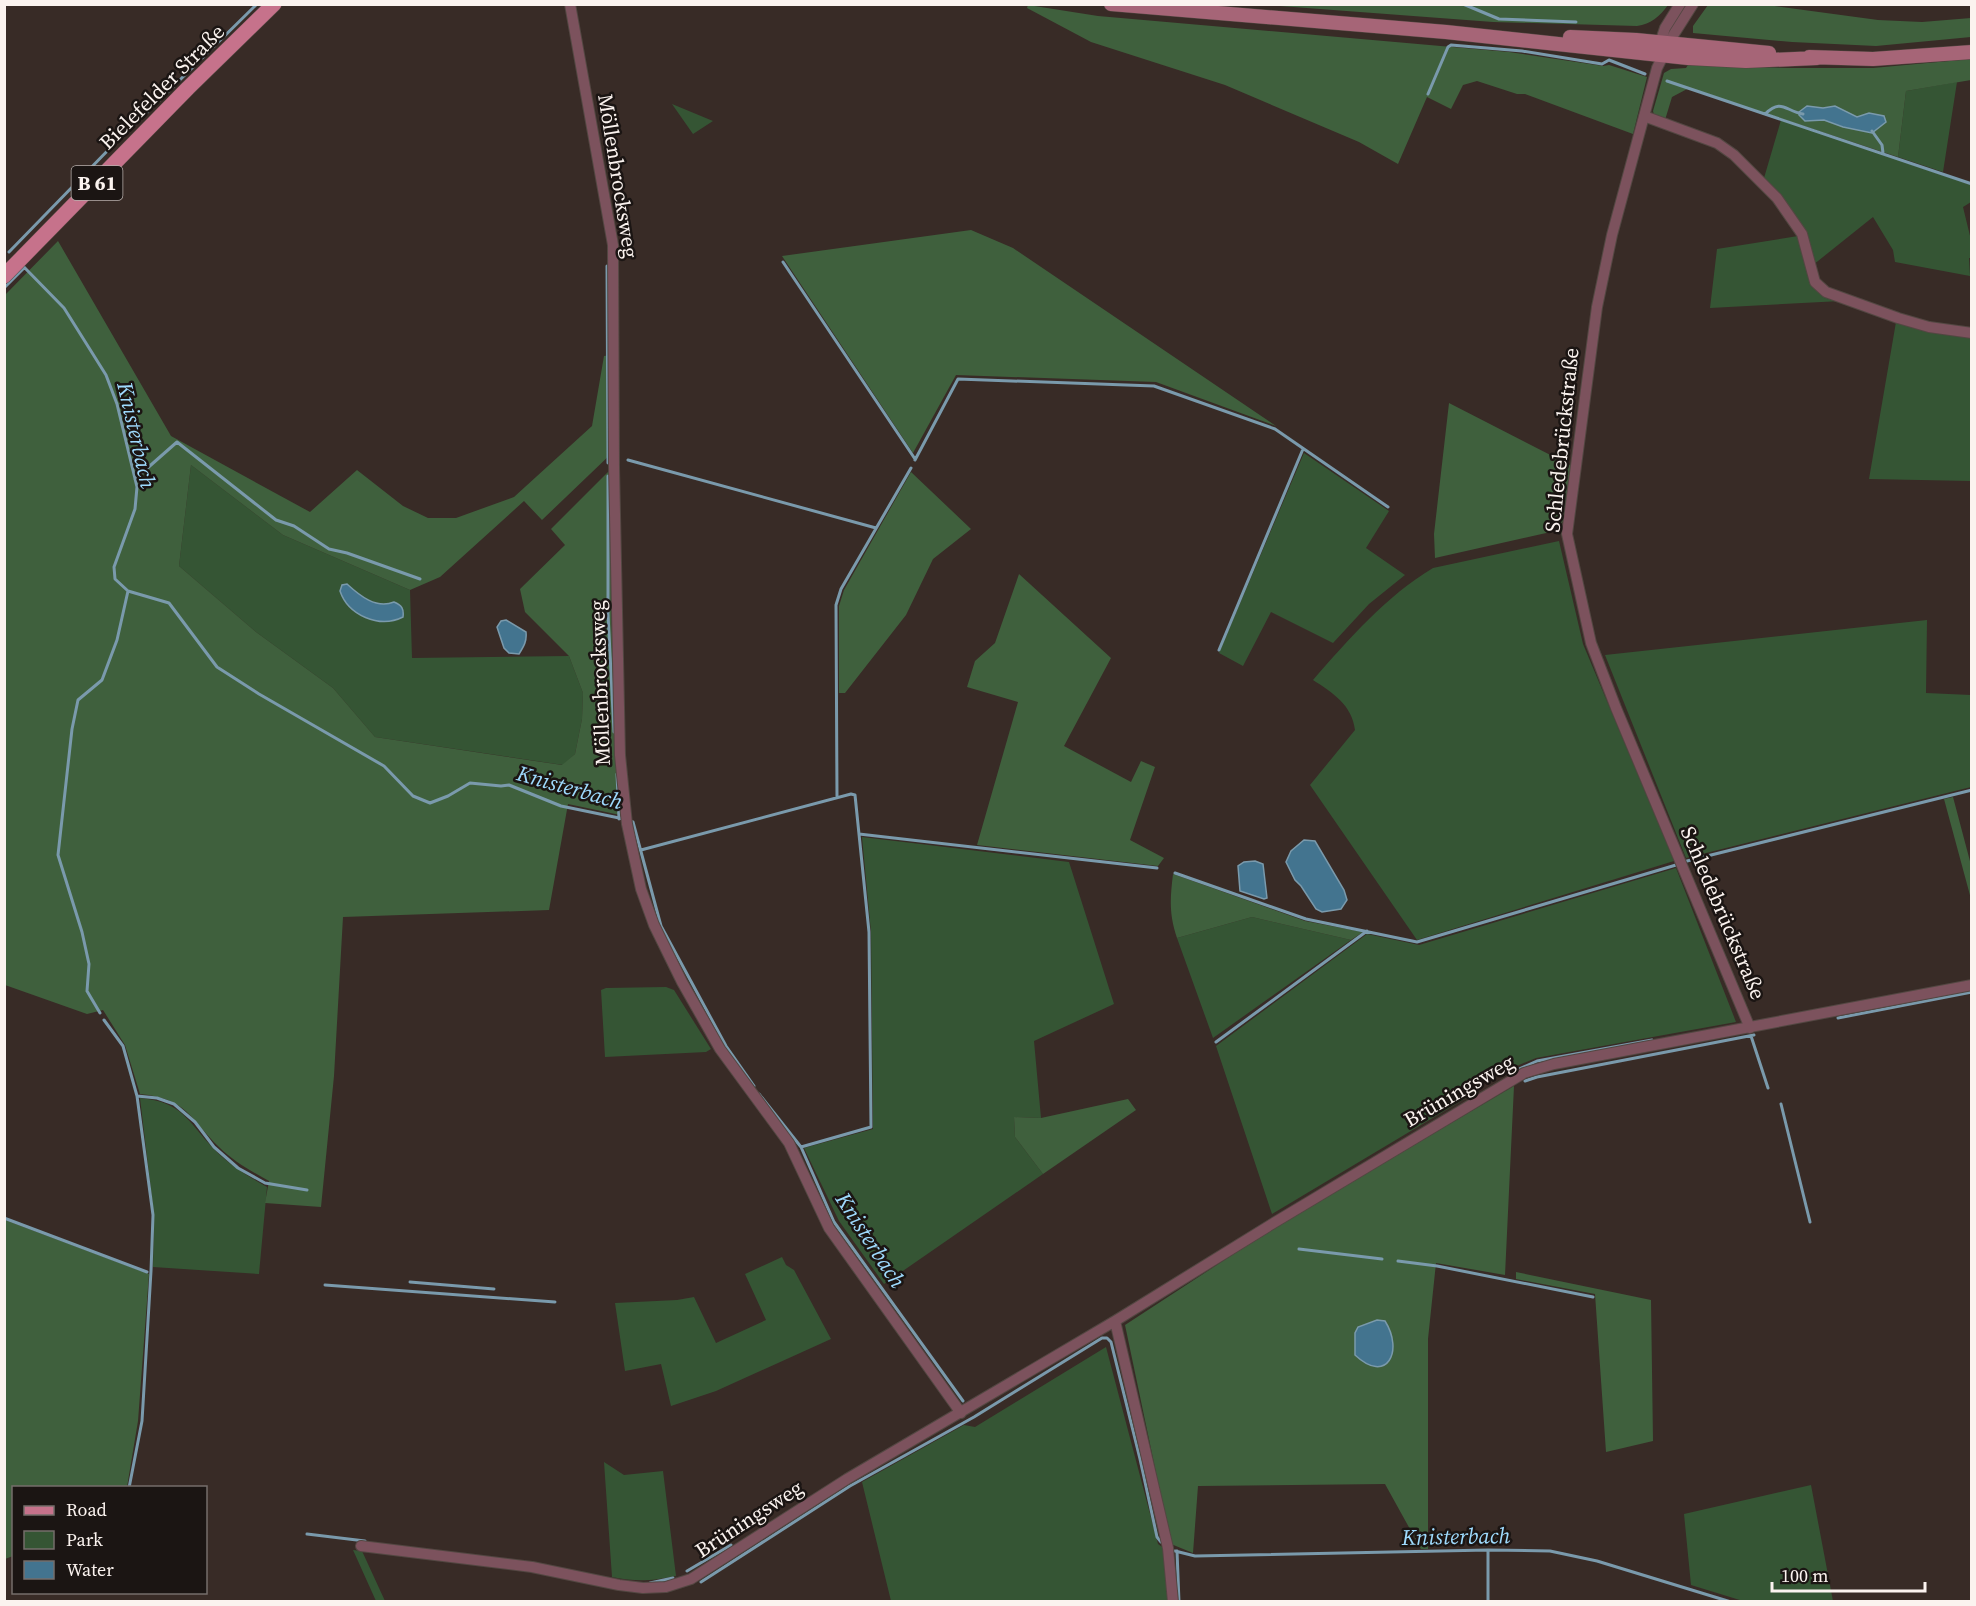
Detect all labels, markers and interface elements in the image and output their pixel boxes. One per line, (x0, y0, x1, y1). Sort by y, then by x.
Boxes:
street label: Bielefelder Straße (92, 17, 231, 156)
street label: Möllenbrocksweg (591, 92, 646, 260)
road number: B 61 (72, 166, 122, 200)
street label: Schledebrückstraße (1537, 346, 1586, 534)
water label: Knisterbach (110, 378, 164, 491)
street label: Möllenbrocksweg (582, 600, 617, 766)
water label: Knisterbach (513, 757, 626, 816)
street label: Schledebrückstraße (1674, 822, 1773, 1004)
street label: Brüningsweg (1398, 1047, 1519, 1134)
water label: Knisterbach (828, 1185, 913, 1294)
street label: Brüningsweg (689, 1473, 808, 1564)
legend (12, 1486, 207, 1594)
text: Road (66, 1497, 107, 1522)
water label: Knisterbach (1400, 1520, 1511, 1552)
text: Park (66, 1527, 103, 1552)
scale bar (1772, 1555, 1925, 1593)
text: Water (66, 1557, 114, 1582)
text: 100 m (1781, 1563, 1828, 1588)

